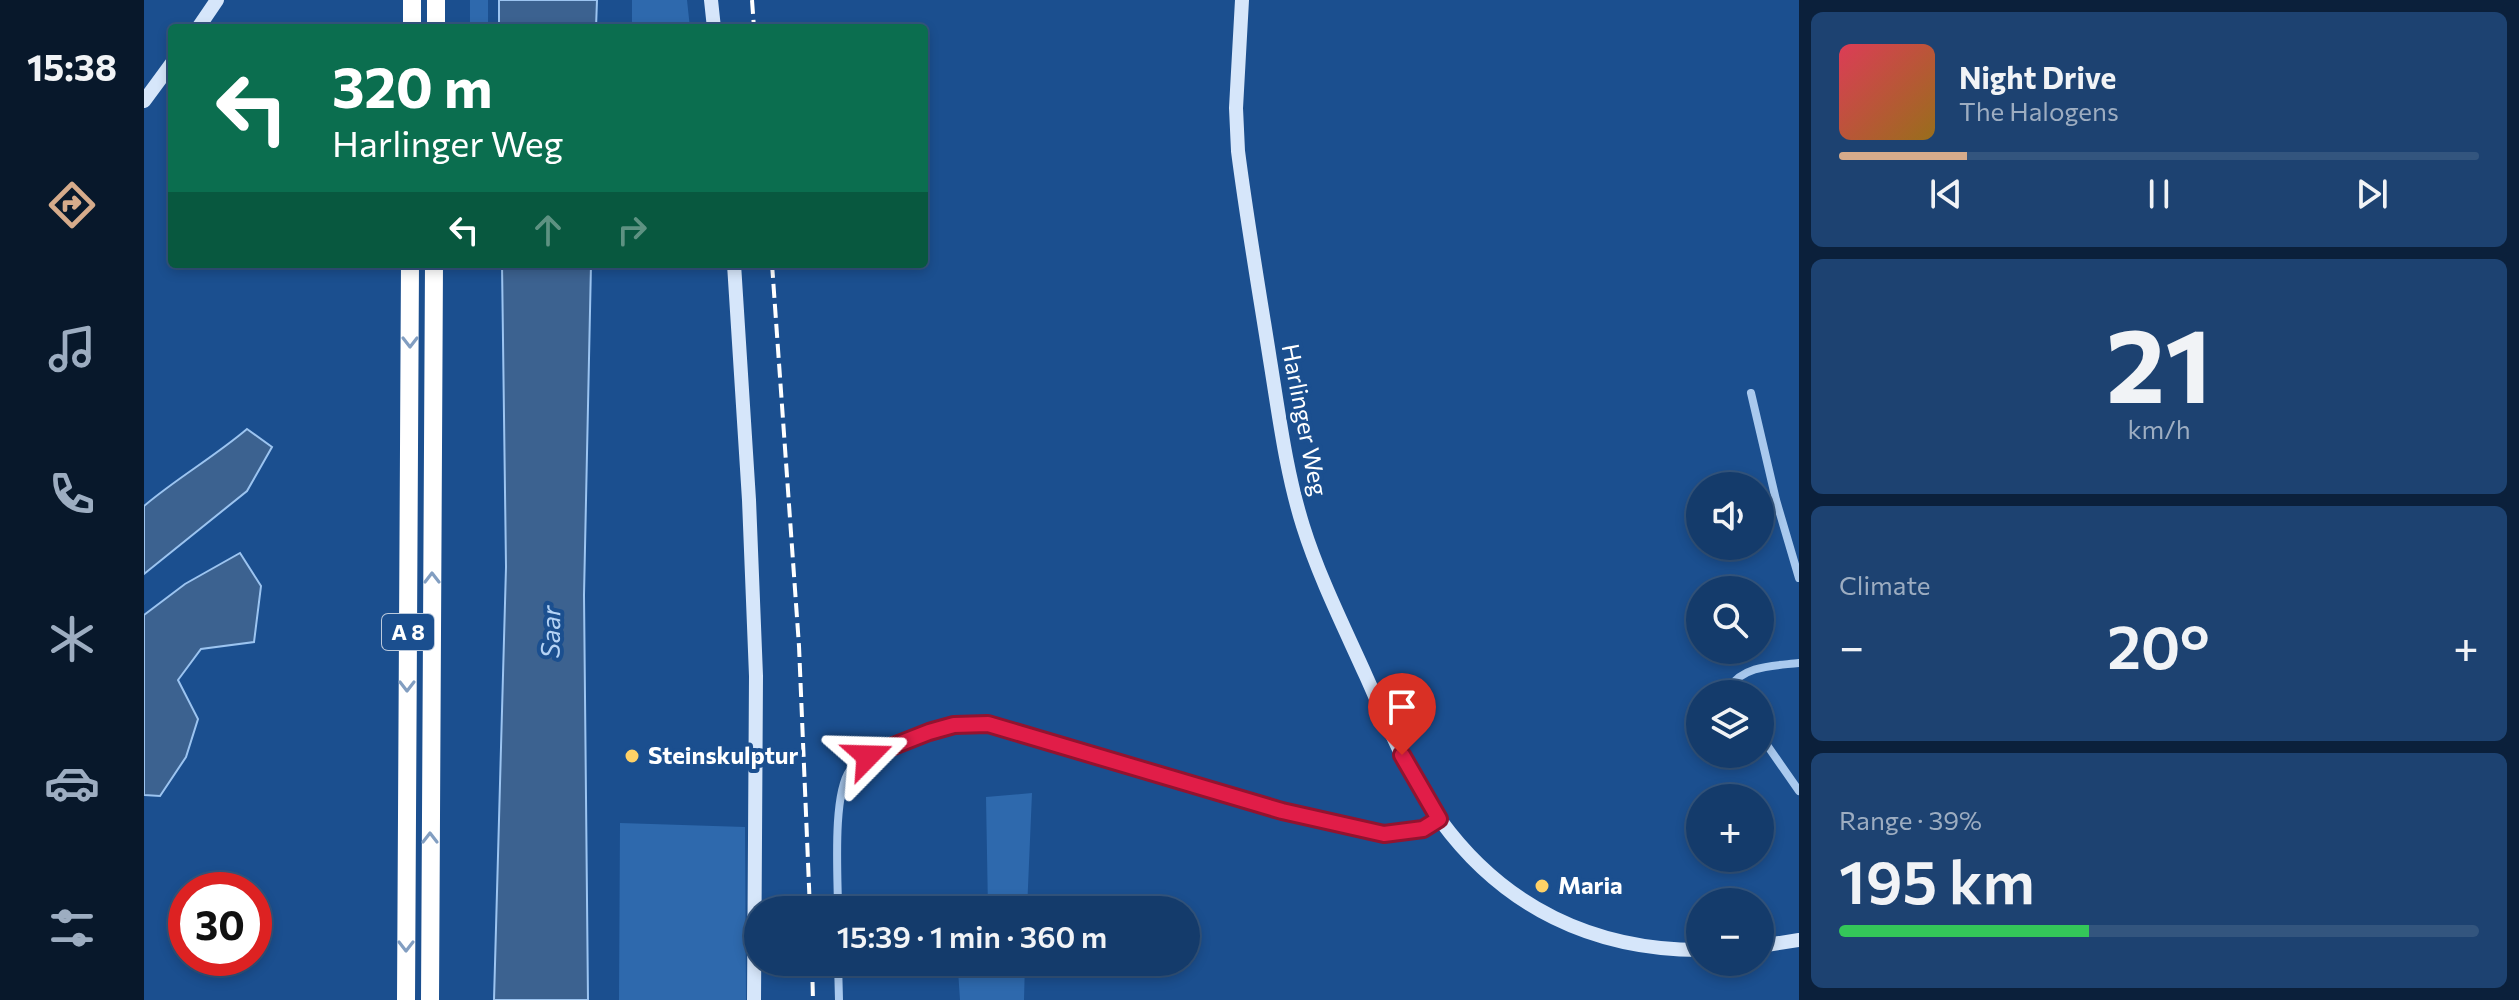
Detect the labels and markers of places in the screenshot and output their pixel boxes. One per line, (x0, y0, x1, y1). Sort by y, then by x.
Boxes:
pin (1368, 673, 1436, 755)
place label: Steinskulptur (648, 740, 799, 769)
marker: Steinskulptur (623, 747, 641, 765)
place label: Maria (1558, 870, 1623, 899)
marker: Maria (1533, 877, 1551, 895)

